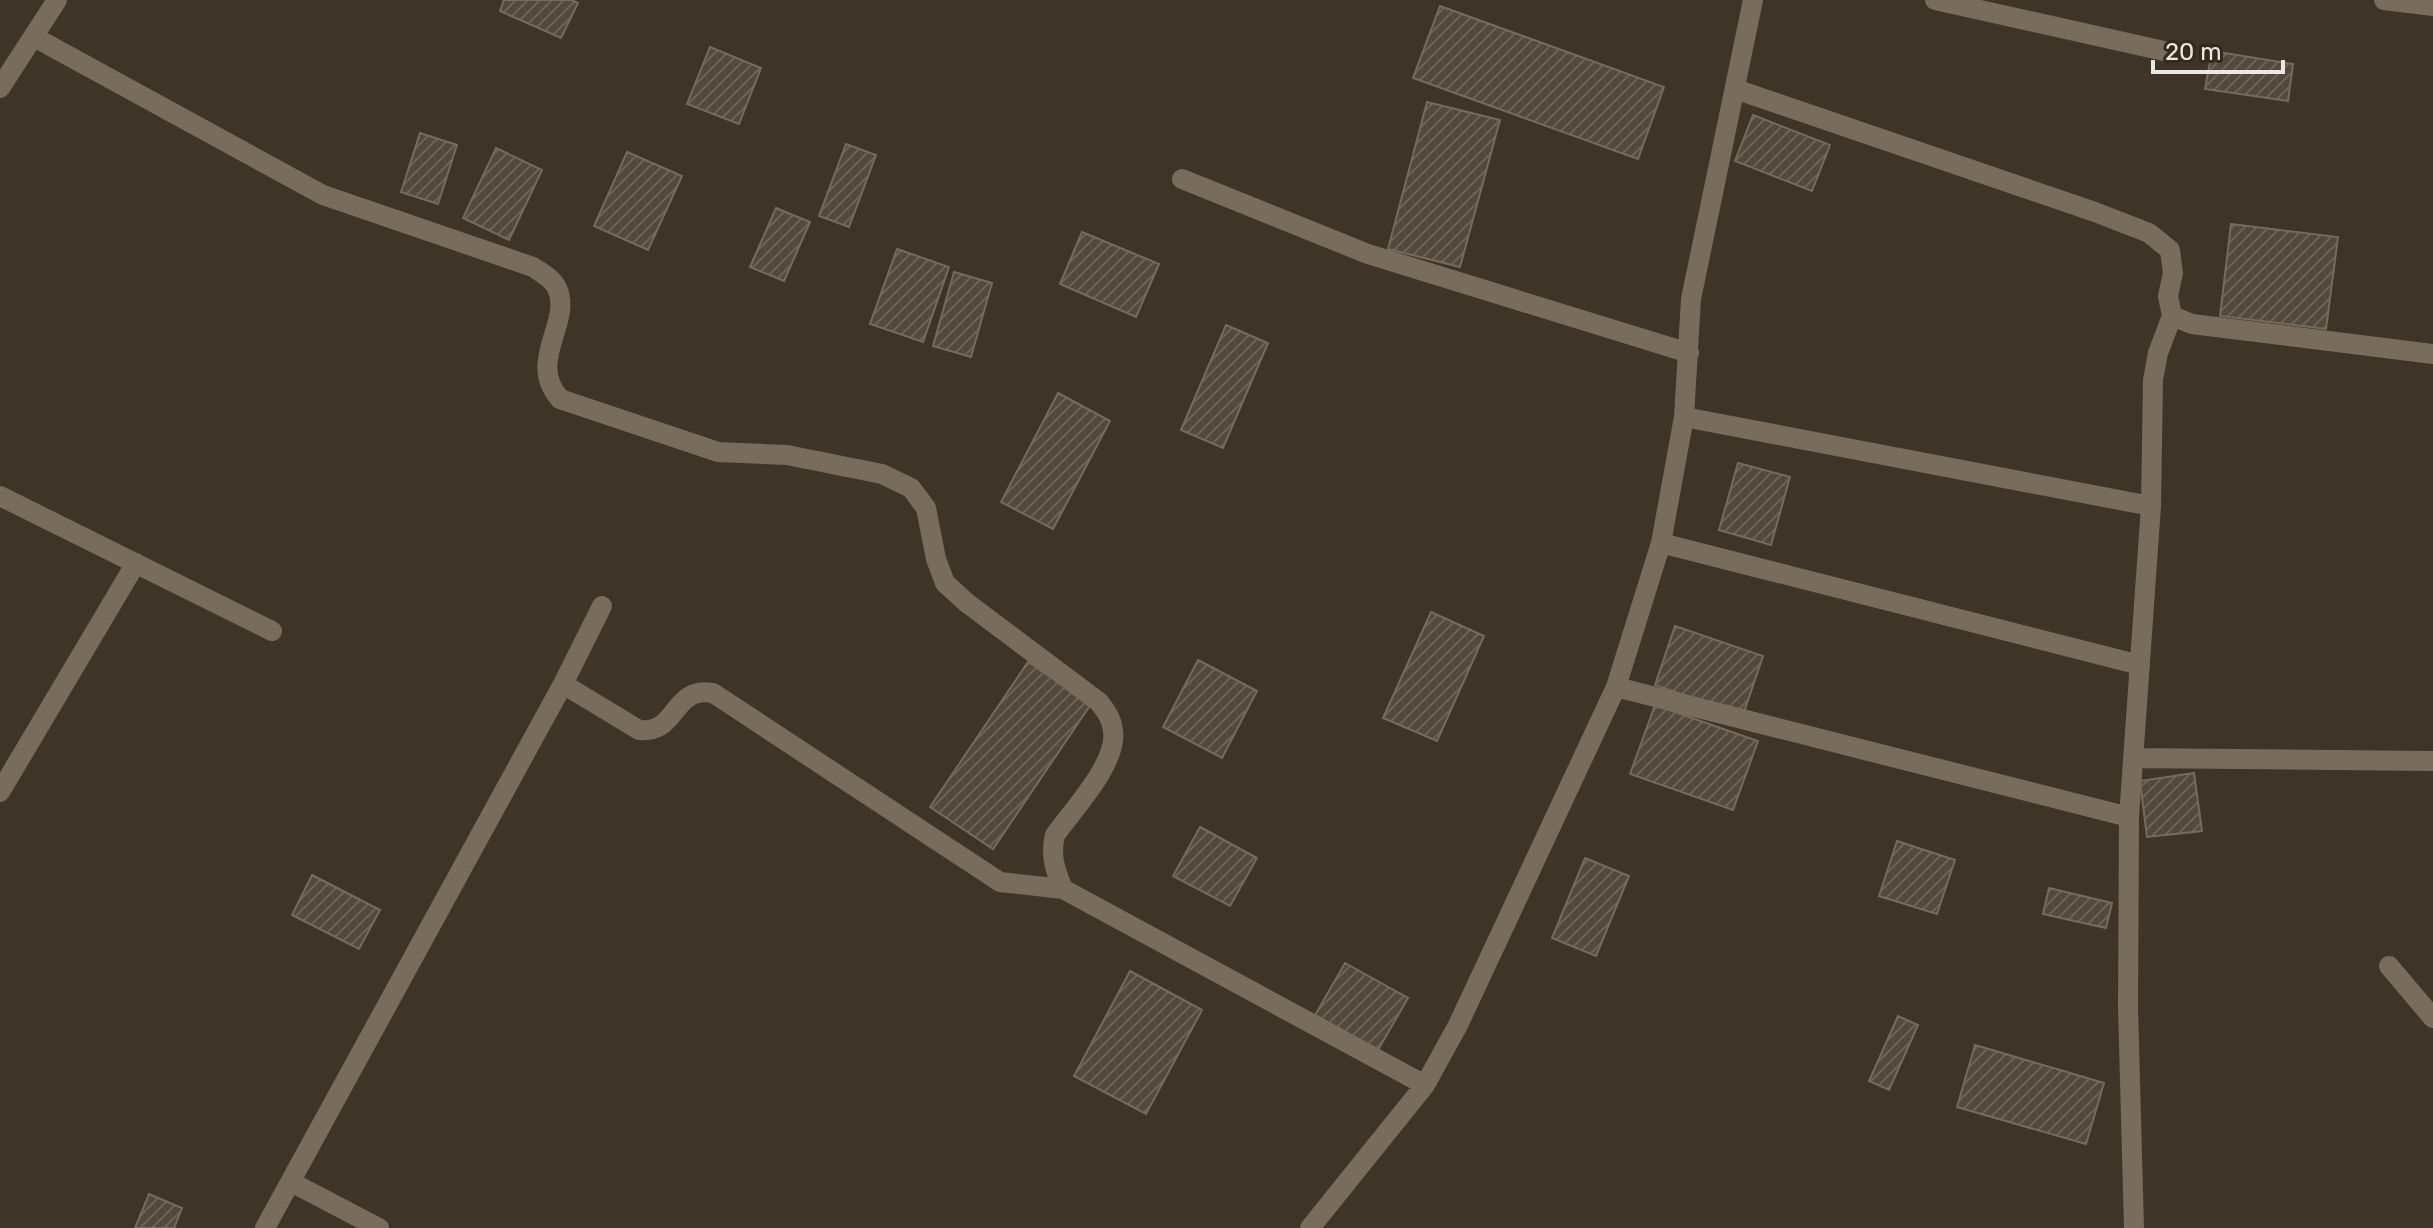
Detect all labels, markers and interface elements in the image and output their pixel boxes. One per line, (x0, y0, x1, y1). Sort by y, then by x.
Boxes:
scale bar (2153, 24, 2283, 74)
text: 20 m (2165, 38, 2222, 66)

